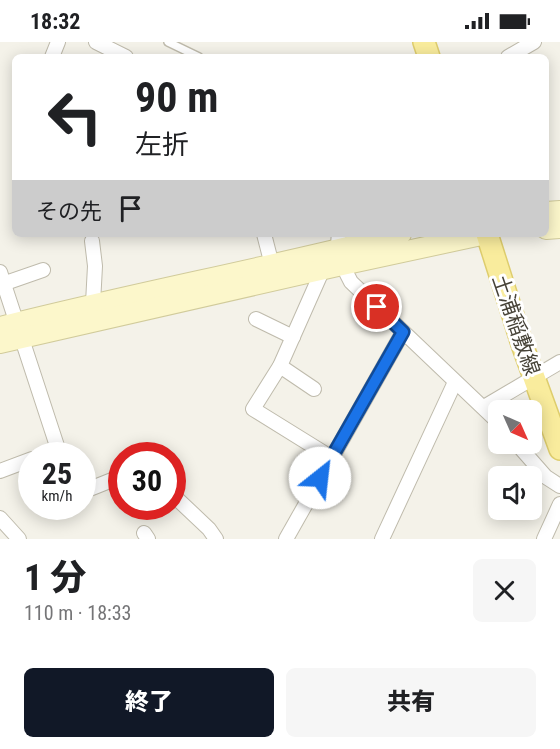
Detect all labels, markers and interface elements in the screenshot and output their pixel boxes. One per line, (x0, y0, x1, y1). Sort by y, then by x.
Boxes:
text: 18:32 (30, 9, 81, 34)
text: 90 m (135, 73, 218, 122)
icon: left (36, 78, 114, 156)
text: 左折 (135, 129, 189, 161)
icon: arrive (114, 192, 147, 225)
text: その先 (36, 199, 102, 224)
street label: 土浦稲敷線 (488, 271, 544, 379)
pin (351, 281, 402, 332)
icon: arrive (360, 290, 393, 323)
north arrow (488, 400, 542, 454)
map controls (488, 400, 542, 520)
speed limit sign: 30 (108, 442, 186, 520)
position arrow (288, 446, 352, 510)
text: 25 (42, 456, 72, 491)
button: sound (488, 466, 542, 520)
text: km/h (42, 487, 72, 505)
text: 1 分 (24, 557, 87, 599)
button: close (473, 559, 536, 622)
text: 110 m · 18:33 (24, 601, 131, 625)
button: 終了 (24, 668, 274, 737)
button: 共有 (286, 668, 536, 737)

